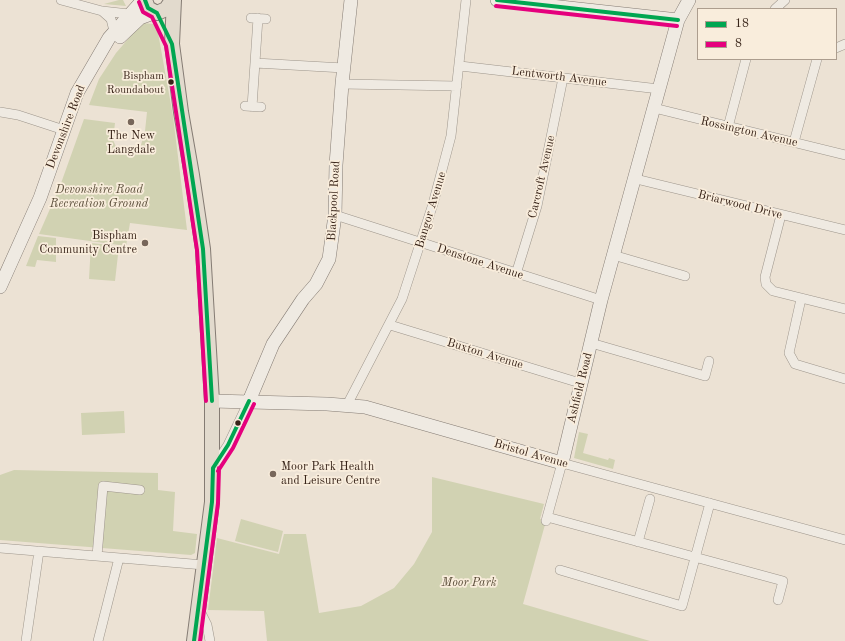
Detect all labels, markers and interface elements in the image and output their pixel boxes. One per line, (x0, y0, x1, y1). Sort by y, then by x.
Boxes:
legend (697, 8, 837, 60)
text: 18 (735, 18, 749, 30)
text: 8 (735, 38, 742, 50)
street label: Lentworth Avenue (510, 64, 608, 90)
place label: Bispham Roundabout (107, 69, 164, 95)
marker: Bispham Roundabout (166, 77, 176, 87)
street label: Devonshire Road (43, 83, 89, 171)
street label: Rossington Avenue (699, 114, 799, 150)
marker: The New Langdale (126, 117, 136, 127)
place label: The New Langdale (107, 129, 155, 157)
street label: Carcroft Avenue (525, 134, 559, 220)
street label: Blackpool Road (325, 160, 343, 242)
street label: Bangor Avenue (412, 170, 450, 250)
park label: Devonshire Road Recreation Ground (50, 183, 148, 211)
street label: Briarwood Drive (696, 188, 784, 222)
place label: Bispham Community Centre (39, 229, 137, 257)
marker: Bispham Community Centre (140, 238, 150, 248)
street label: Denstone Avenue (435, 241, 525, 283)
street label: Buxton Avenue (445, 336, 525, 372)
street label: Ashfield Road (564, 351, 596, 425)
unlabelled marker (233, 418, 243, 428)
street label: Bristol Avenue (492, 437, 570, 471)
place label: Moor Park Health and Leisure Centre (281, 460, 380, 488)
marker: Moor Park Health and Leisure Centre (268, 469, 278, 479)
park label: Moor Park (441, 576, 497, 590)

